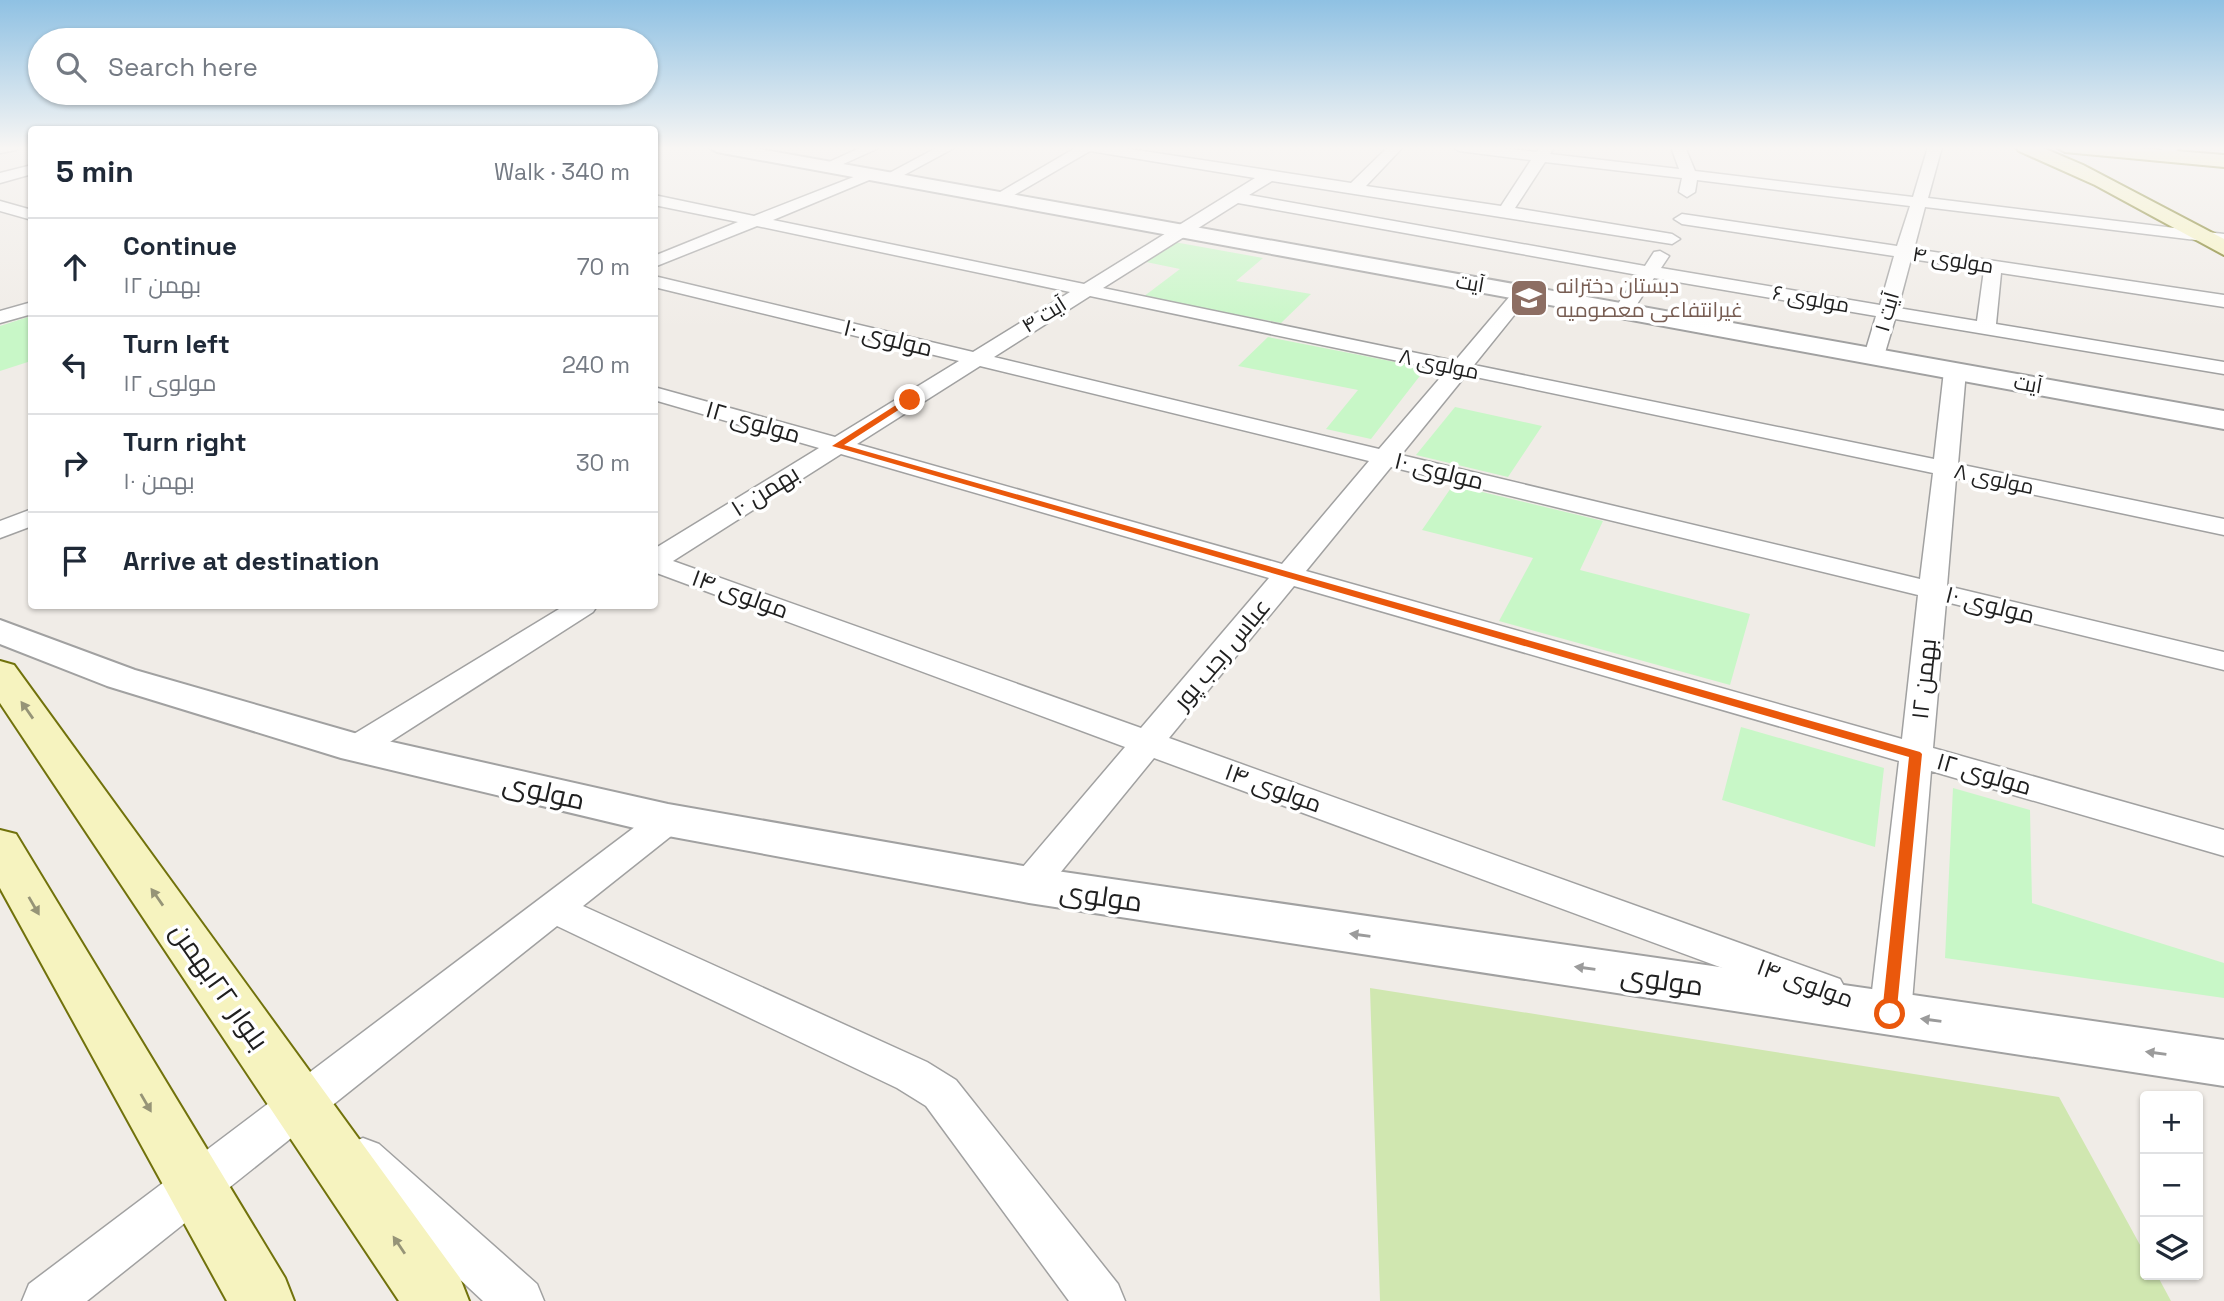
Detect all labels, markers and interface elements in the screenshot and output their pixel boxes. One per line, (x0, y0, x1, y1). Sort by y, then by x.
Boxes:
search box (28, 28, 658, 105)
icon: search (52, 48, 90, 86)
text: Search here (108, 50, 258, 84)
text: 5 min (56, 152, 134, 191)
text: Walk · 340 m (494, 157, 630, 187)
text: Continue (123, 229, 237, 263)
street label: مولوی ۴ (1911, 240, 1996, 279)
icon: ahead (56, 248, 94, 286)
text: 70 m (577, 252, 630, 282)
street label: آیت (1454, 267, 1487, 298)
text: بهمن ۱۲ (123, 270, 201, 300)
place label: دبستان دخترانه غیرانتفاعی معصومیه (1556, 272, 1743, 323)
school or university icon: دبستان دخترانه غیرانتفاعی معصومیه (1508, 277, 1550, 319)
street label: مولوی ۶ (1770, 278, 1852, 319)
street label: آیت ۱ (1868, 288, 1905, 335)
street label: آیت ۴ (1016, 290, 1071, 339)
street label: مولوی ۱۰ (840, 311, 936, 364)
text: Turn left (123, 327, 230, 361)
street label: مولوی ۸ (1397, 342, 1481, 385)
icon: left (56, 346, 94, 384)
text: 240 m (562, 350, 630, 380)
text: مولوی ۱۲ (123, 368, 216, 398)
street label: آیت (2012, 368, 2045, 399)
route end (894, 384, 925, 415)
street label: مولوی ۱۲ (702, 393, 804, 450)
text: Turn right (123, 425, 247, 459)
icon: right (56, 444, 94, 482)
street label: مولوی ۱۰ (1391, 444, 1487, 497)
text: 30 m (576, 448, 630, 478)
street label: مولوی ۸ (1952, 457, 2036, 500)
street label: بهمن ۱۰ (725, 458, 805, 524)
text: بهمن ۱۰ (123, 466, 195, 496)
icon: arrive (56, 542, 94, 580)
text: Arrive at destination (123, 544, 380, 578)
street label: مولوی ۱۴ (688, 562, 793, 625)
street label: مولوی ۱۰ (1942, 578, 2038, 631)
street label: عباس رجب پور (1165, 592, 1278, 718)
street label: بهمن ۱۲ (1904, 637, 1943, 721)
one-way arrow (20, 701, 34, 719)
street label: مولوی ۱۲ (1933, 745, 2035, 802)
street label: مولوی ۱۴ (1221, 756, 1326, 819)
street label: مولوی (499, 764, 589, 818)
street label: مولوی (1057, 872, 1145, 920)
one-way arrow (150, 888, 164, 906)
one-way arrow (28, 896, 40, 915)
street label: بلوار ۲۲بهمن (163, 915, 277, 1057)
one-way arrow (1349, 929, 1371, 940)
street label: مولوی ۱۴ (1753, 951, 1858, 1014)
street label: مولوی (1618, 956, 1706, 1004)
one-way arrow (1574, 963, 1596, 974)
route start (1874, 998, 1905, 1029)
one-way arrow (1920, 1014, 1942, 1025)
one-way arrow (2145, 1047, 2167, 1058)
map controls (2140, 1091, 2203, 1280)
button: + (2140, 1091, 2203, 1154)
one-way arrow (140, 1094, 152, 1113)
button: − (2140, 1154, 2203, 1217)
button: layers (2140, 1217, 2203, 1280)
one-way arrow (392, 1235, 405, 1255)

